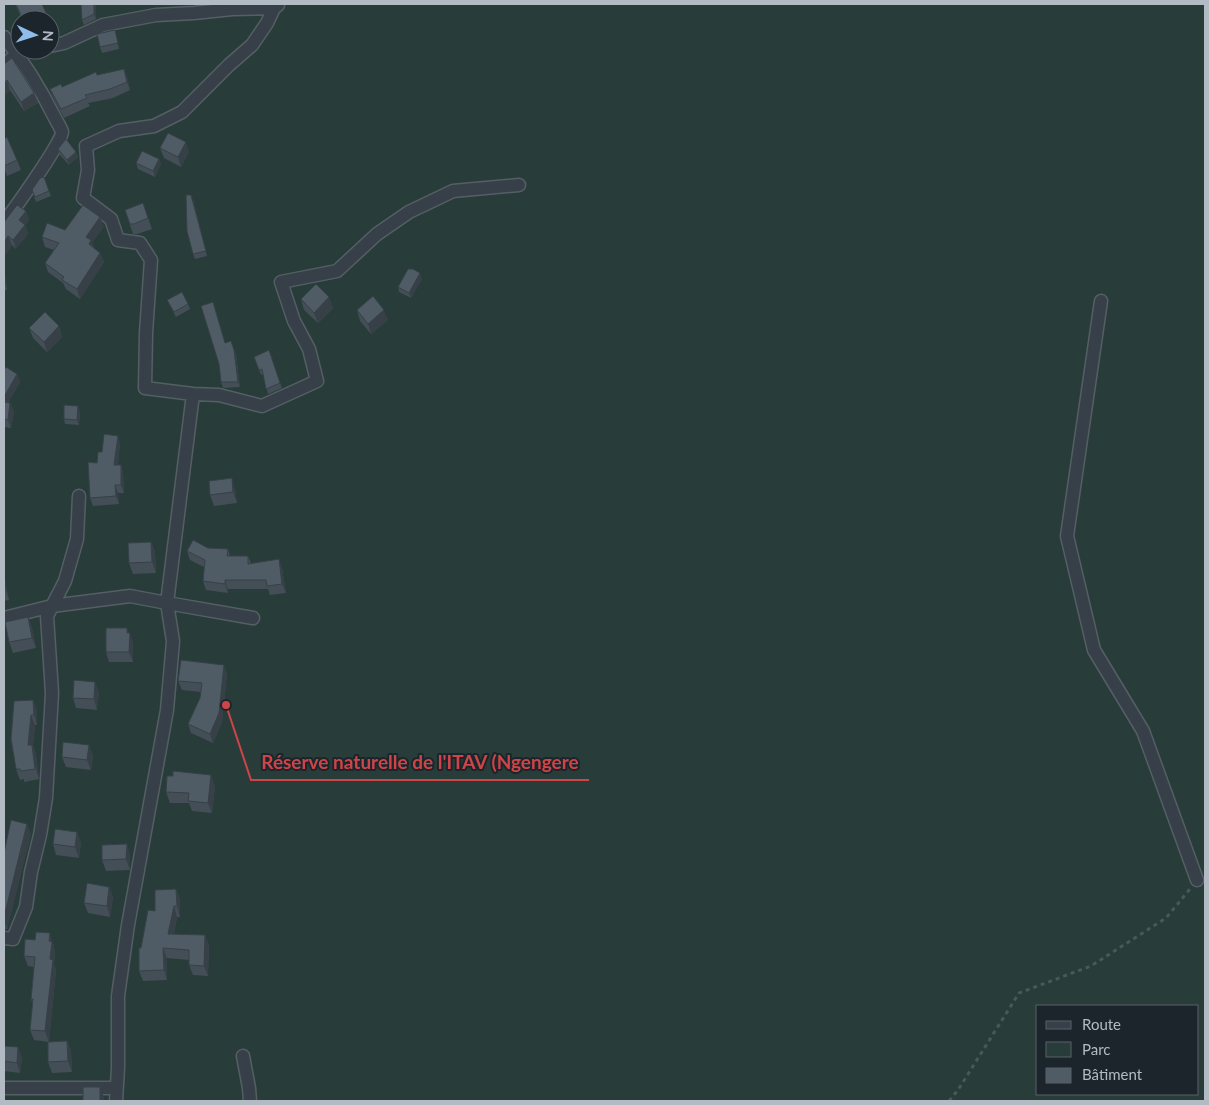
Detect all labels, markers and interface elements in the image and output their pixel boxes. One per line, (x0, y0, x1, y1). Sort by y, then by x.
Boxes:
north arrow (10, 10, 60, 60)
text: N (40, 30, 57, 42)
callout: Réserve naturelle de l'ITAV (Ngengere (251, 746, 589, 780)
text: Réserve naturelle de l'ITAV (Ngengere (261, 750, 579, 773)
legend (1036, 1005, 1199, 1095)
text: Route (1082, 1015, 1121, 1033)
text: Parc (1082, 1040, 1111, 1058)
text: Bâtiment (1082, 1065, 1143, 1083)

